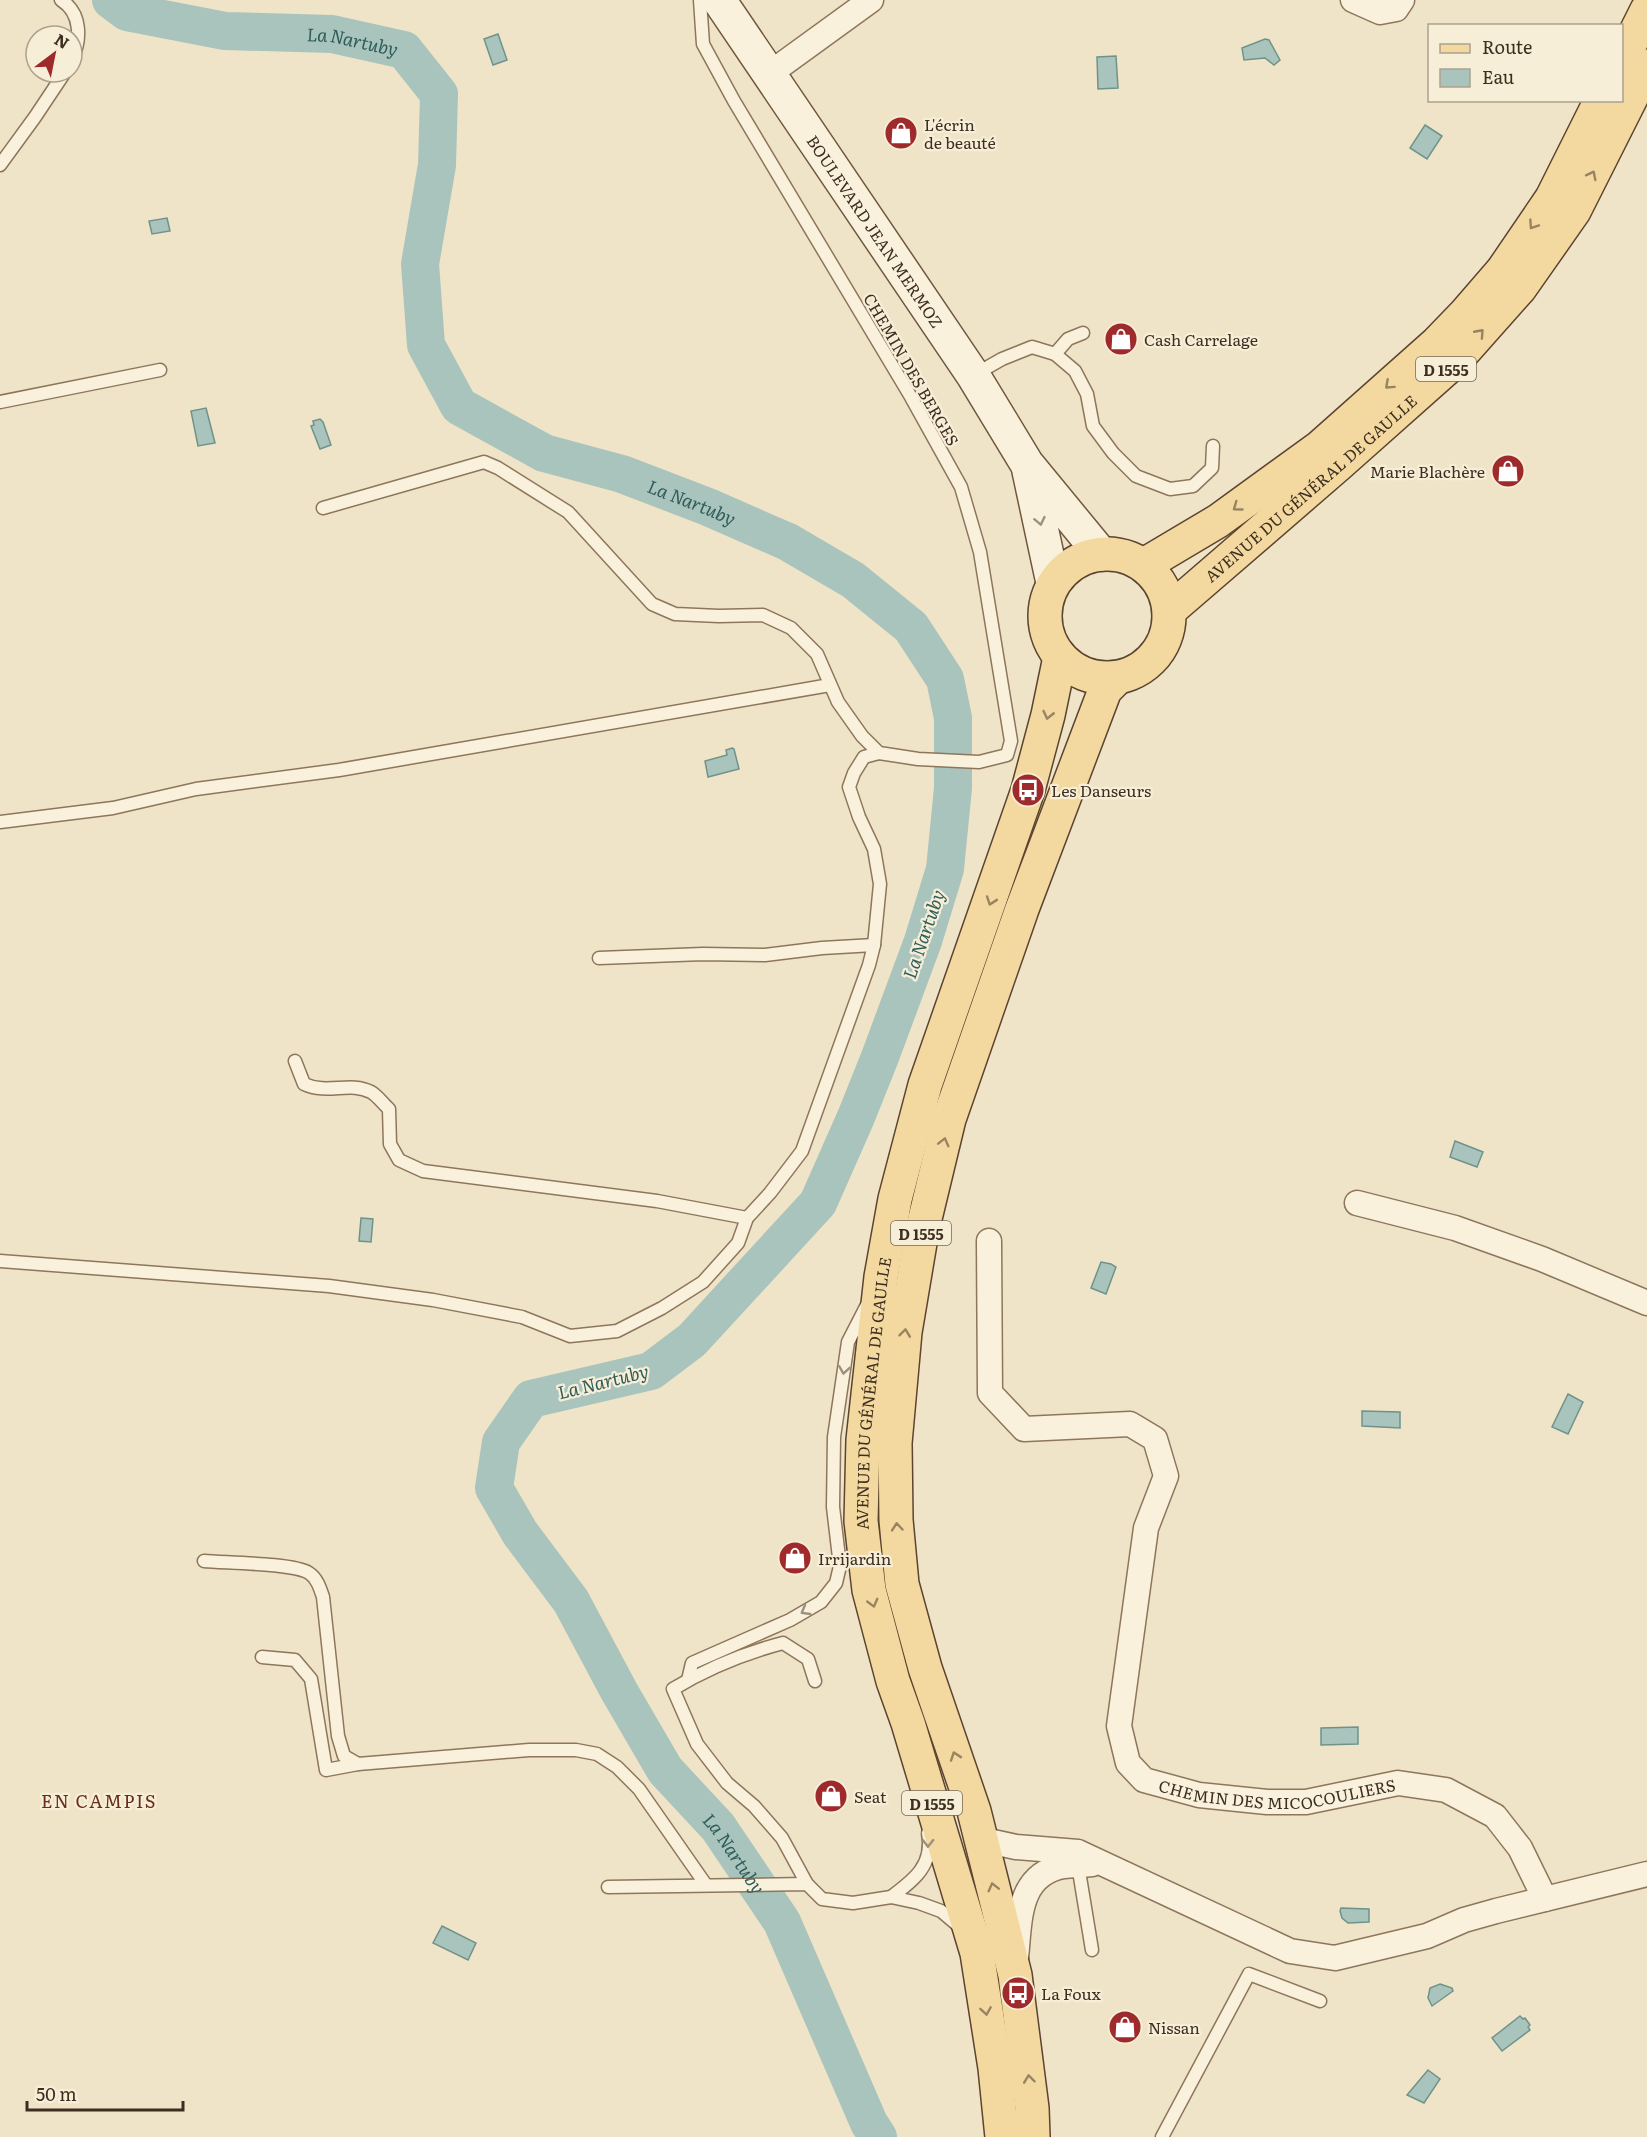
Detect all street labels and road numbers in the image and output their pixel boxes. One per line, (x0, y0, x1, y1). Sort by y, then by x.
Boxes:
street label: BOULEVARD JEAN MERMOZ (802, 130, 949, 332)
street label: CHEMIN DES BERGES (858, 288, 966, 450)
road number: D 1555 (1416, 357, 1476, 381)
street label: AVENUE DU GÉNÉRAL DE GAULLE (1199, 389, 1422, 587)
road number: D 1555 (891, 1221, 951, 1245)
street label: AVENUE DU GÉNÉRAL DE GAULLE (849, 1255, 896, 1532)
street label: CHEMIN DES MICOCOULIERS (1156, 1772, 1397, 1815)
road number: D 1555 (902, 1791, 962, 1815)

